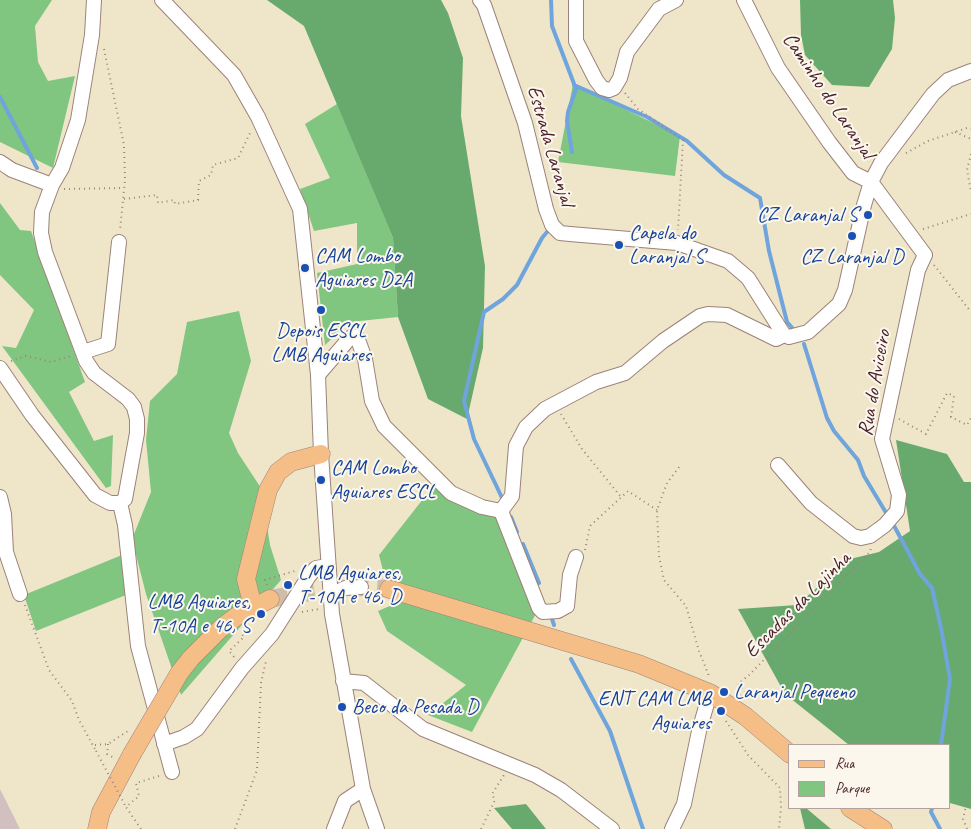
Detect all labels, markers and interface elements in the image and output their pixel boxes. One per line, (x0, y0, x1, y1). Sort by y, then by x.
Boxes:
street label: Caminho do Laranjal (776, 28, 880, 164)
street label: Estrada Laranjal (521, 83, 579, 209)
place label: CZ Laranjal S (757, 202, 858, 228)
marker: CZ Laranjal S (862, 209, 874, 221)
place label: Capela do Laranjal S (629, 220, 704, 270)
marker: CZ Laranjal D (846, 230, 858, 242)
marker: Capela do Laranjal S (613, 239, 625, 251)
place label: CAM Lombo Aguiares D2A (315, 243, 412, 293)
place label: CZ Laranjal D (801, 244, 903, 270)
marker: CAM Lombo Aguiares D2A (299, 262, 311, 274)
marker: Depois ESCL LMB Aguiares (315, 304, 327, 316)
place label: Depois ESCL LMB Aguiares (271, 318, 371, 368)
street label: Rua do Aviceiro (853, 328, 897, 438)
place label: CAM Lombo Aguiares ESCL (331, 455, 435, 505)
marker: CAM Lombo Aguiares ESCL (315, 474, 327, 486)
street label: Escadas da Lajinha (740, 547, 856, 663)
place label: LMB Aguiares, T-10A e 46, D (298, 560, 401, 610)
marker: LMB Aguiares, T-10A e 46, D (282, 579, 294, 591)
place label: LMB Aguiares, T-10A e 46, S (148, 589, 251, 639)
marker: LMB Aguiares, T-10A e 46, S (255, 608, 267, 620)
place label: Laranjal Pequeno (734, 679, 855, 705)
place label: ENT CAM LMB Aguiares (598, 686, 711, 736)
marker: Laranjal Pequeno (718, 686, 730, 698)
place label: Beco da Pesada D (352, 694, 478, 720)
marker: Beco da Pesada D (336, 701, 348, 713)
marker: ENT CAM LMB Aguiares (715, 705, 727, 717)
legend (788, 744, 951, 809)
text: Rua (835, 754, 854, 773)
text: Parque (835, 779, 869, 798)

